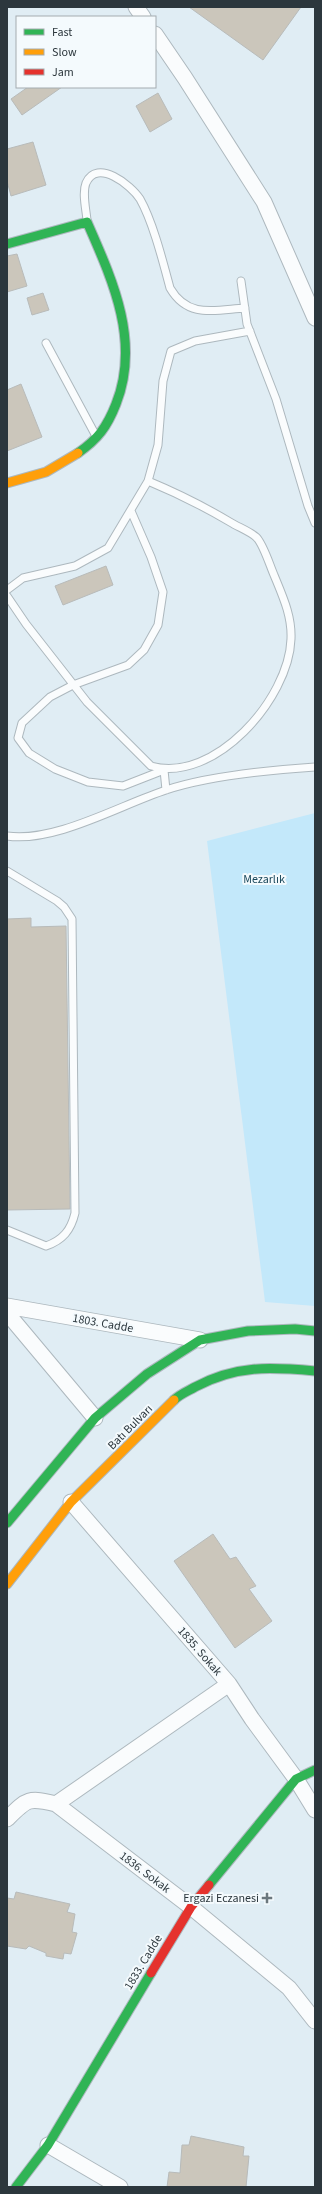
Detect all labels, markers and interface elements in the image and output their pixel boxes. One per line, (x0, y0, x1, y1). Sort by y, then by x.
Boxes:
legend (16, 16, 156, 88)
text: Fast (52, 24, 72, 41)
text: Slow (52, 44, 77, 61)
text: Jam (52, 64, 74, 81)
park label: Mezarlık (243, 871, 285, 888)
street label: 1803. Cadde (71, 1310, 135, 1337)
street label: Batı Bulvarı (104, 1401, 157, 1454)
street label: 1835. Sokak (174, 1623, 226, 1680)
street label: 1836. Sokak (116, 1848, 174, 1897)
place label: Ergazi Eczanesi (183, 1890, 259, 1907)
marker: Ergazi Eczanesi (262, 1893, 272, 1903)
street label: 1833. Cadde (120, 1932, 167, 1993)

